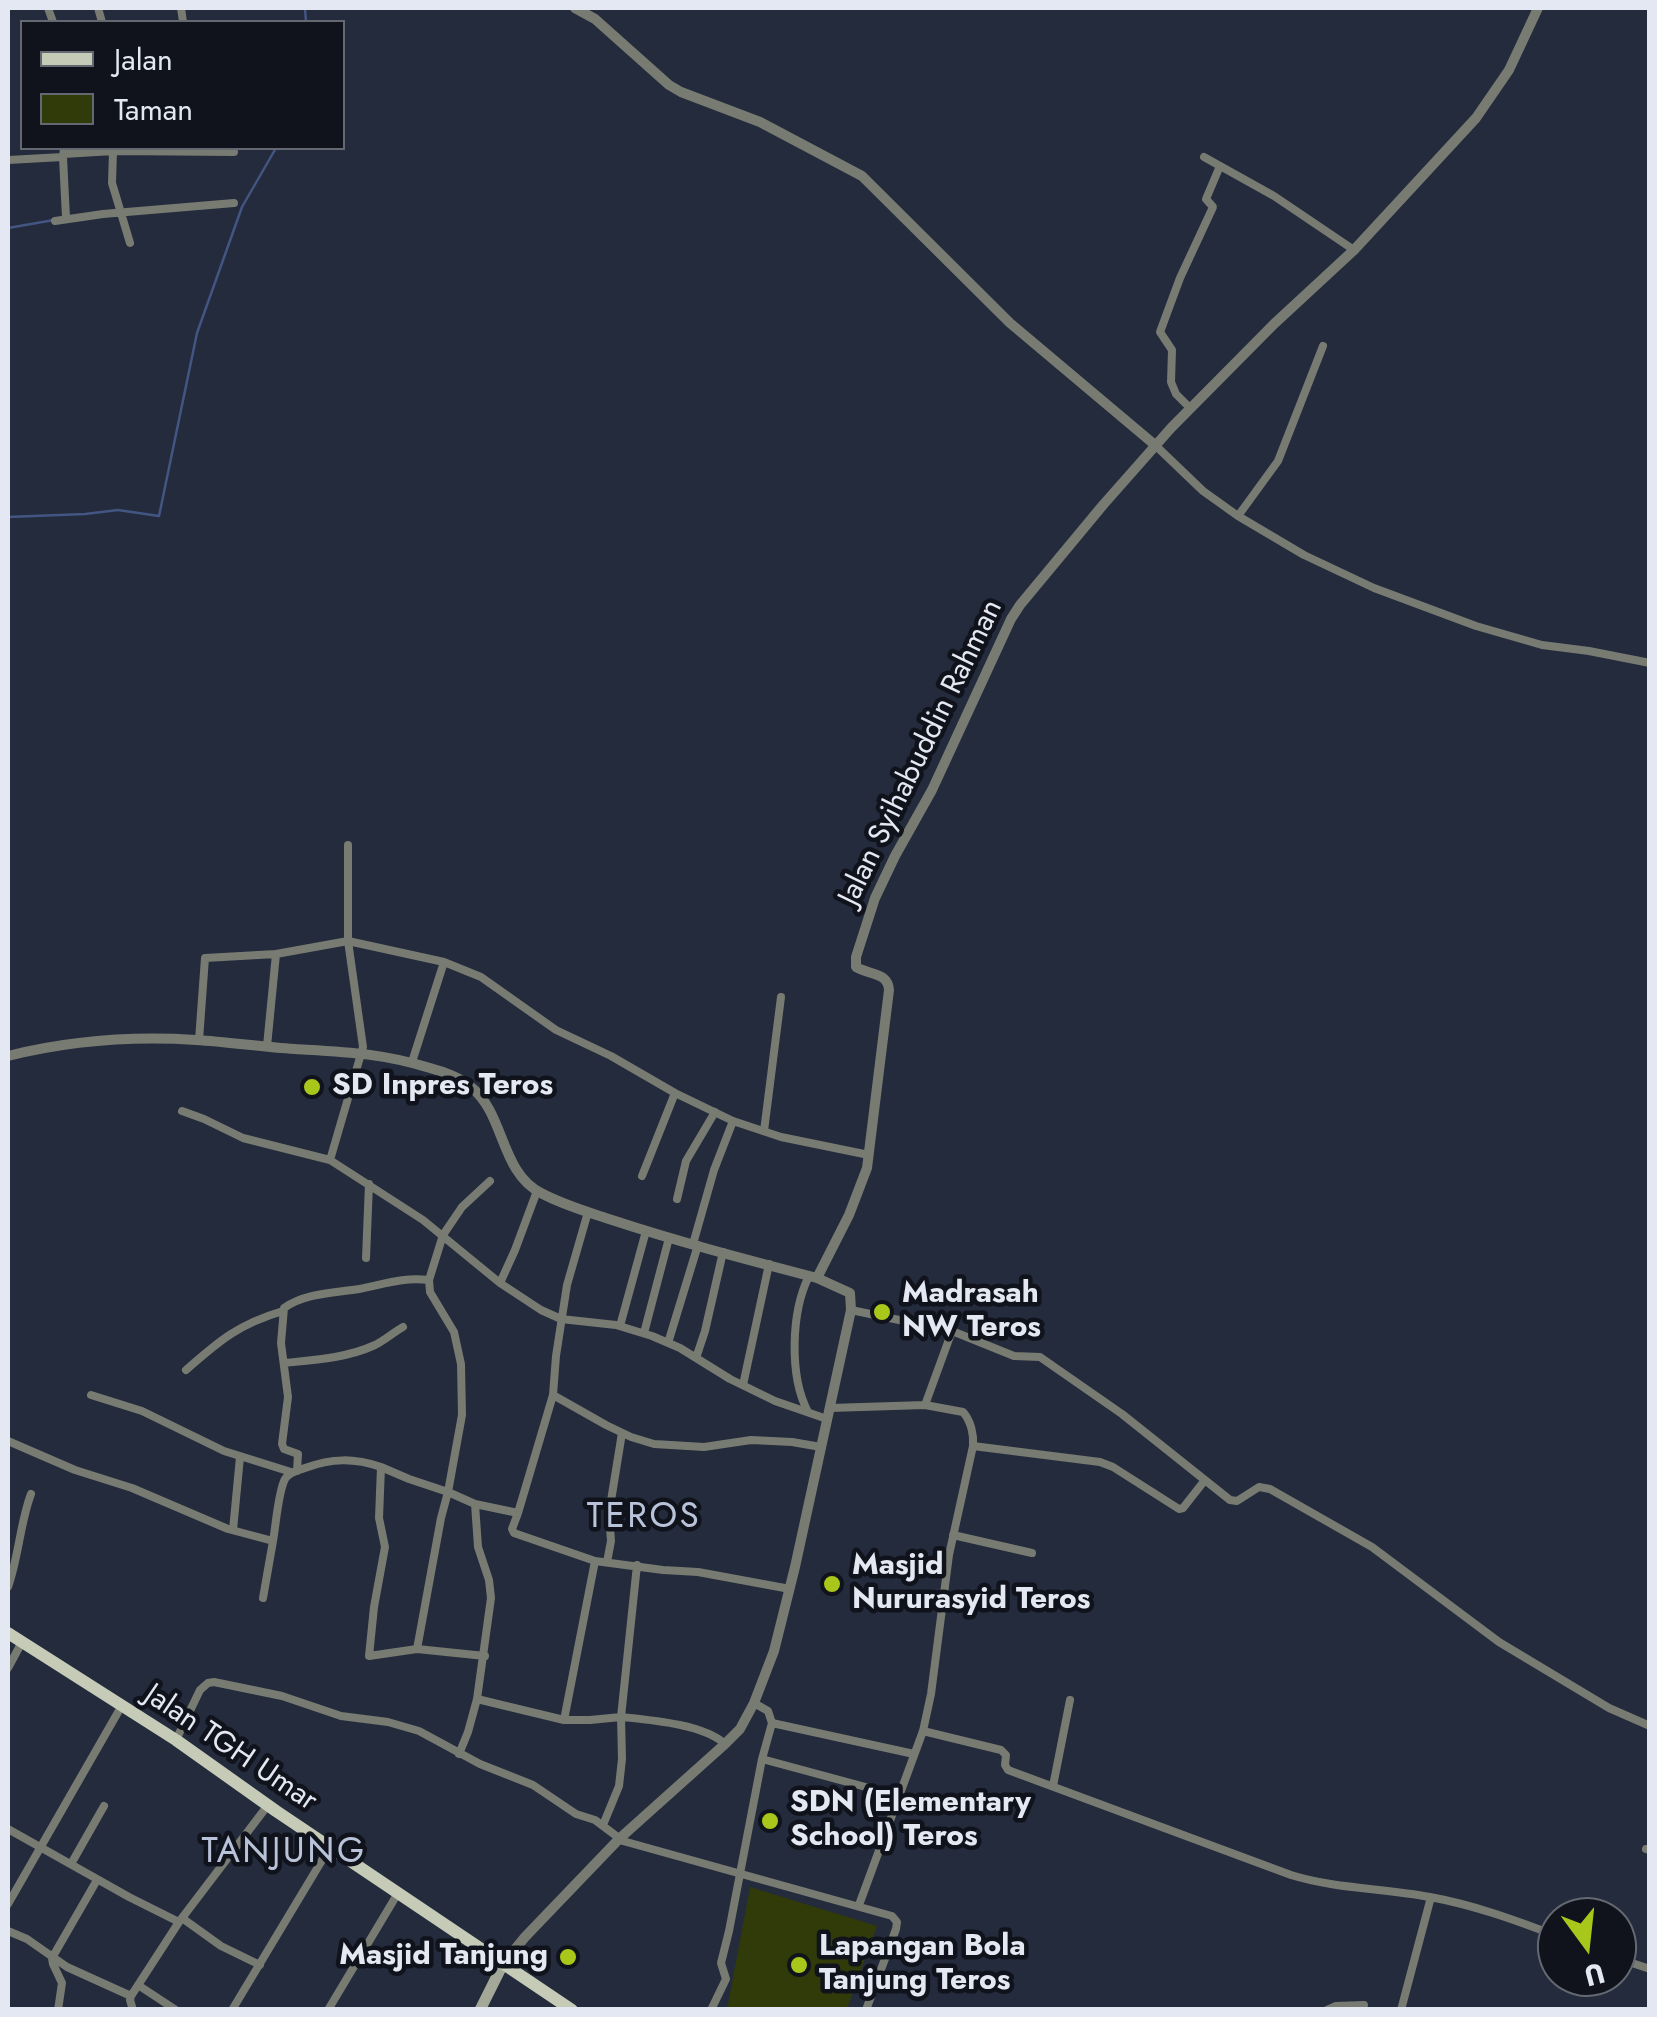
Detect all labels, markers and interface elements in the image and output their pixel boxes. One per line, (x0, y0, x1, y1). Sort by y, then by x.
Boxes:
legend (20, 20, 345, 150)
text: Jalan (114, 38, 173, 81)
text: Taman (114, 88, 193, 131)
street label: Jalan Syihabuddin Rahman (832, 594, 1012, 912)
place label: SD Inpres Teros (332, 1069, 553, 1105)
marker: SD Inpres Teros (301, 1076, 323, 1098)
place label: Madrasah NW Teros (902, 1277, 1041, 1348)
marker: Madrasah NW Teros (871, 1301, 893, 1323)
district label: TEROS (587, 1498, 701, 1540)
place label: Masjid Nururasyid Teros (852, 1549, 1090, 1620)
marker: Masjid Nururasyid Teros (821, 1573, 843, 1595)
street label: Jalan TGH Umar (137, 1678, 323, 1820)
place label: SDN (Elementary School) Teros (790, 1786, 1031, 1856)
marker: SDN (Elementary School) Teros (759, 1810, 781, 1832)
district label: TANJUNG (201, 1833, 367, 1875)
north arrow (1537, 1897, 1637, 1997)
place label: Lapangan Bola Tanjung Teros (819, 1930, 1026, 2000)
place label: Masjid Tanjung (339, 1939, 548, 1975)
marker: Masjid Tanjung (557, 1946, 579, 1968)
text: U (1580, 1952, 1609, 1997)
marker: Lapangan Bola Tanjung Teros (788, 1954, 810, 1976)

